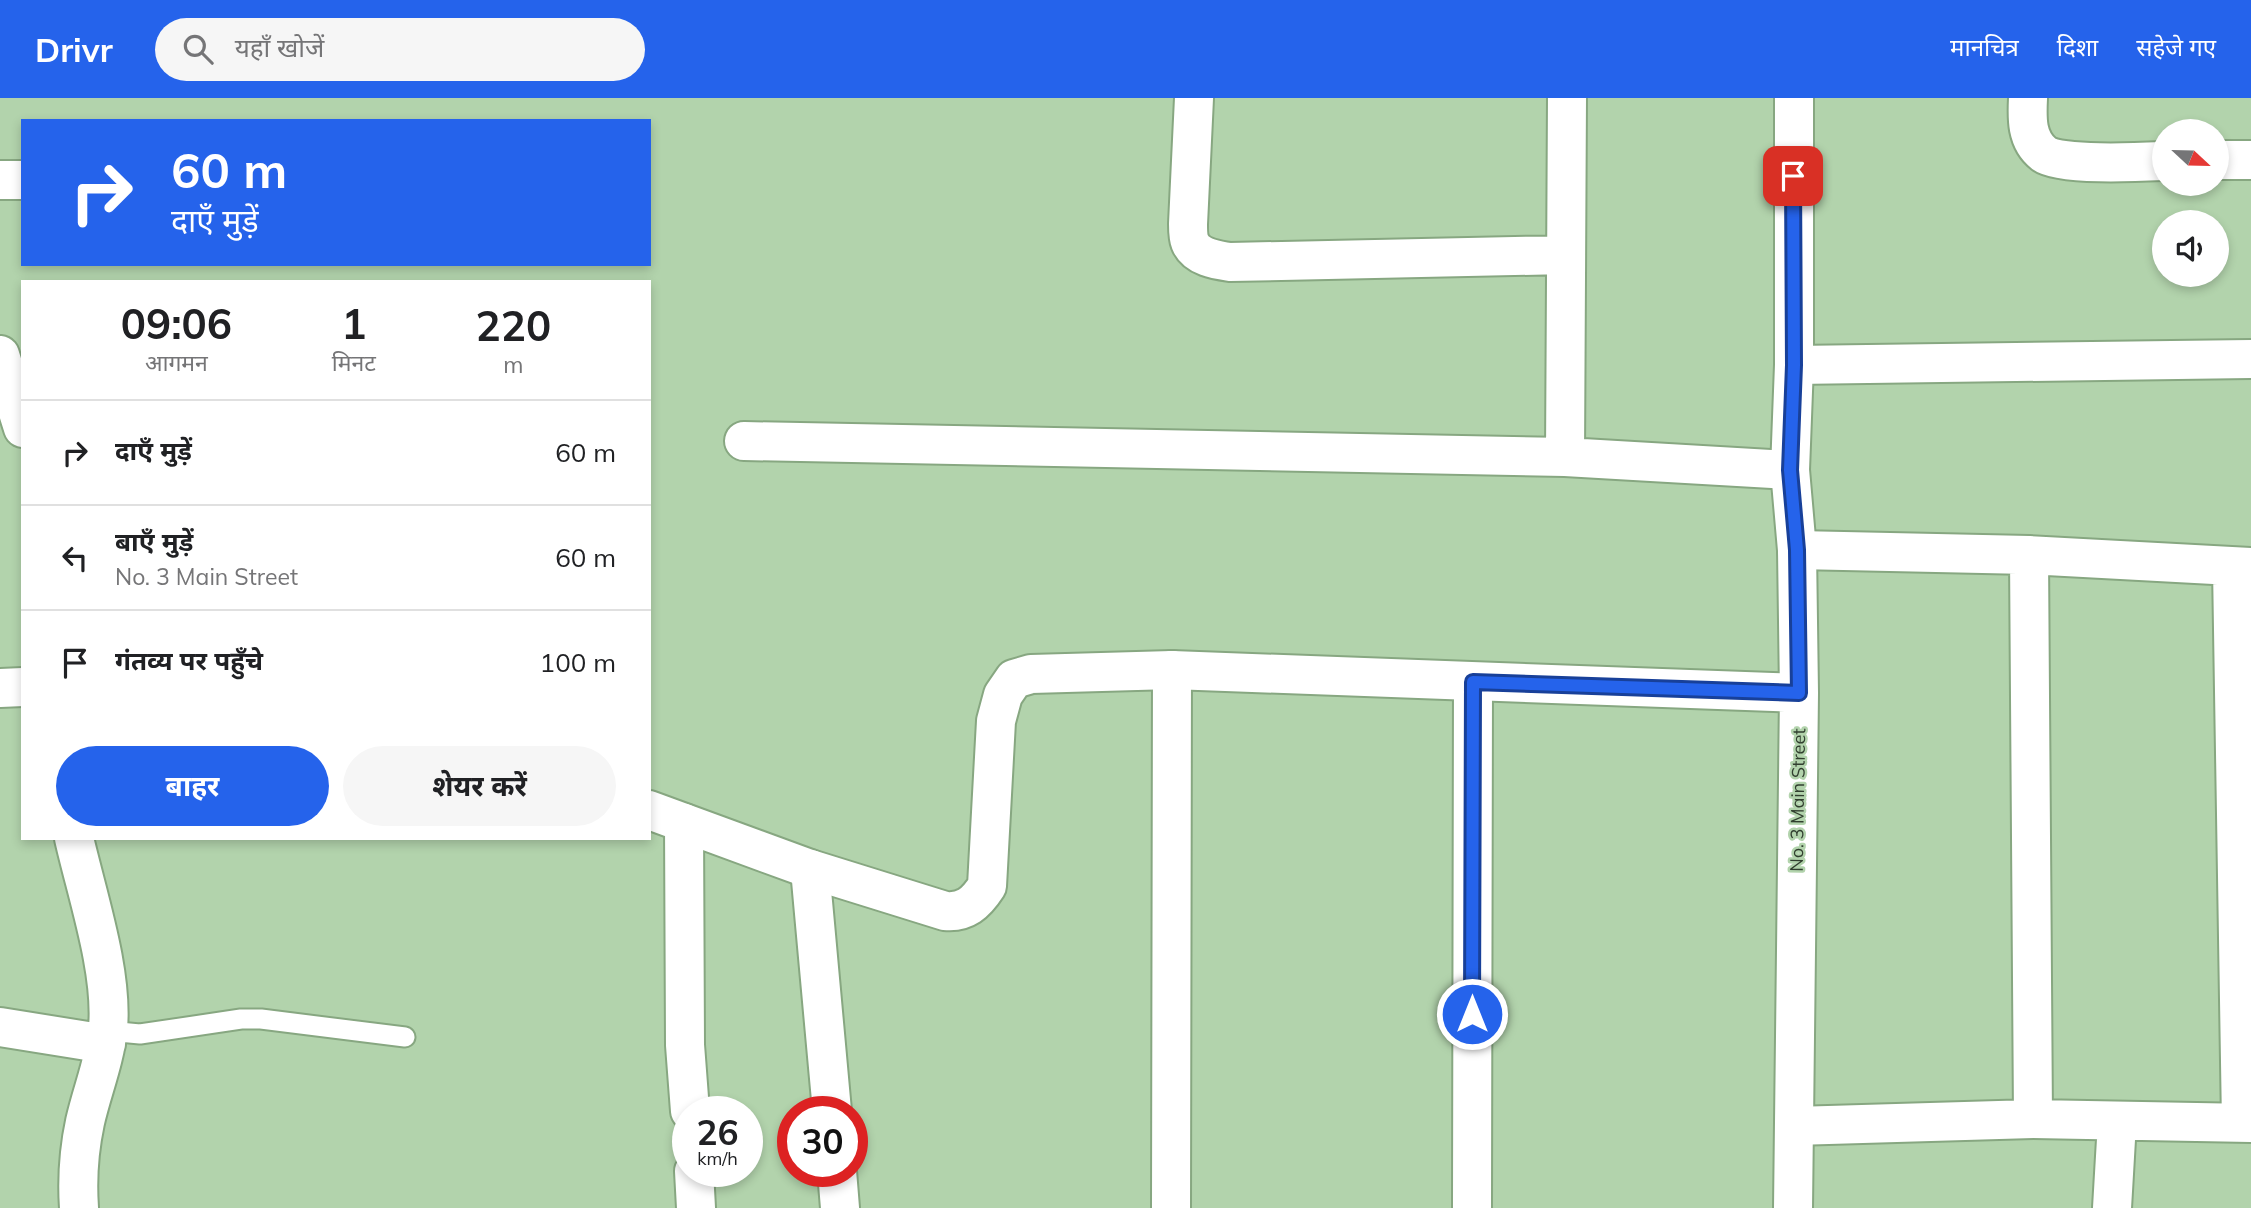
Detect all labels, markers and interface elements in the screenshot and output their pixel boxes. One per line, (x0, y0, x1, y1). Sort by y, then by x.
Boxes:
search box (155, 18, 645, 81)
text: Drivr (35, 29, 113, 70)
icon: search (179, 30, 217, 68)
text: यहाँ खोजें (235, 31, 324, 64)
text: मानचित्र (1950, 32, 2019, 62)
text: दिशा (2057, 32, 2098, 62)
text: सहेजे गए (2136, 32, 2216, 62)
north arrow (2152, 119, 2230, 196)
map controls (2152, 119, 2229, 287)
text: 60 m (171, 139, 287, 200)
pin (1763, 146, 1823, 206)
icon: right (56, 147, 147, 238)
icon: arrive (1774, 157, 1812, 195)
text: दाएँ मुड़ें (171, 200, 259, 240)
button: sound (2152, 210, 2229, 287)
text: 09:06 (121, 297, 232, 350)
text: 1 (341, 297, 366, 350)
text: 220 (476, 299, 551, 352)
text: आगमन (145, 348, 208, 377)
text: मिनट (332, 348, 376, 377)
text: m (503, 350, 524, 379)
icon: right (56, 434, 94, 472)
text: दाएँ मुड़ें (115, 434, 192, 467)
text: 60 m (555, 436, 616, 469)
text: बाएँ मुड़ें (115, 525, 193, 558)
icon: left (56, 539, 94, 577)
text: 60 m (555, 541, 616, 574)
text: No. 3 Main Street (115, 562, 298, 591)
icon: arrive (56, 644, 94, 682)
text: गंतव्य पर पहुँचे (115, 644, 263, 677)
text: 100 m (540, 646, 616, 679)
street label: No. 3 Main Street (1785, 728, 1810, 872)
button: बाहर (56, 746, 329, 826)
button: शेयर करें (343, 746, 616, 826)
position arrow (1435, 977, 1509, 1051)
speed limit sign: 30 (777, 1096, 868, 1187)
text: 26 (696, 1110, 739, 1154)
text: km/h (697, 1147, 738, 1170)

